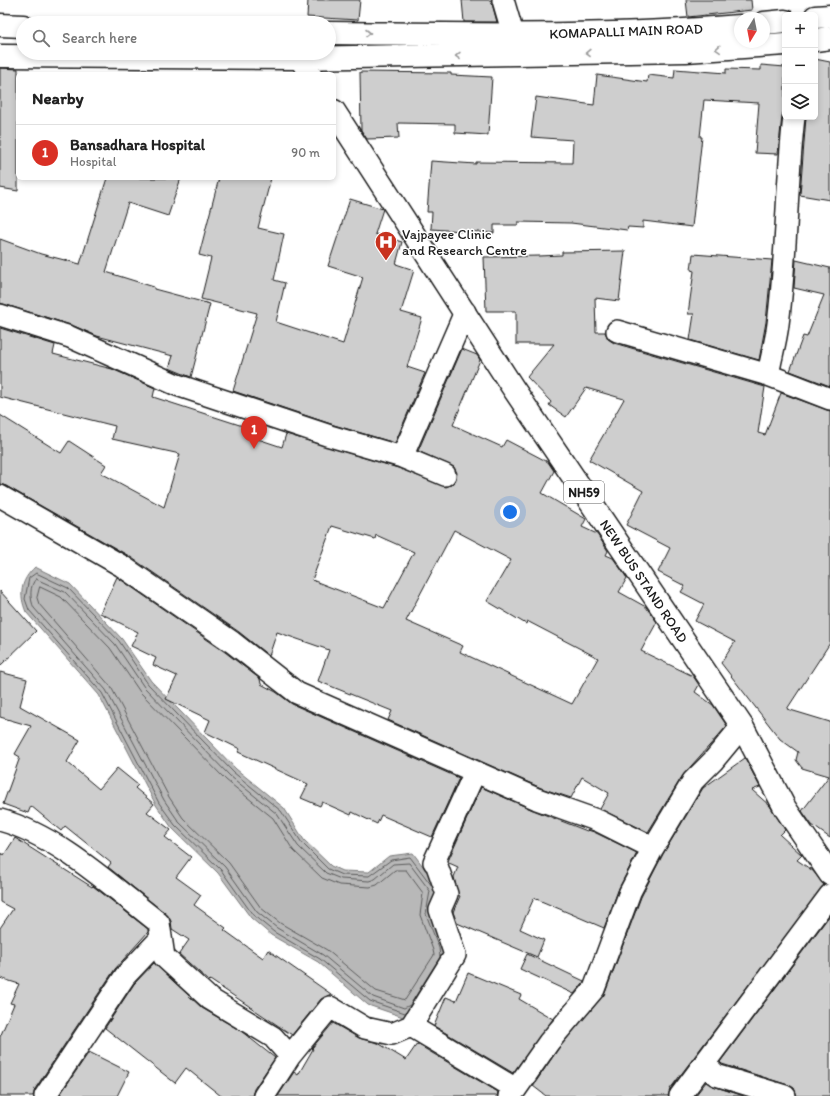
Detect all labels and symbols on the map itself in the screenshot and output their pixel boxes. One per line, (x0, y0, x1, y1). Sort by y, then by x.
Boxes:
north arrow (734, 12, 770, 48)
street label: KOMAPALLI MAIN ROAD (549, 20, 703, 43)
one-way arrow (365, 29, 371, 37)
one-way arrow (715, 45, 721, 54)
one-way arrow (585, 49, 591, 58)
one-way arrow (455, 52, 461, 60)
place label: Vajpayee Clinic and Research Centre (402, 226, 527, 259)
hospital icon: Vajpayee Clinic and Research Centre (373, 229, 399, 262)
pin: 1 (241, 416, 267, 449)
road number: NH59 (564, 481, 604, 503)
your location (500, 502, 520, 522)
street label: NEW BUS STAND ROAD (596, 516, 691, 646)

